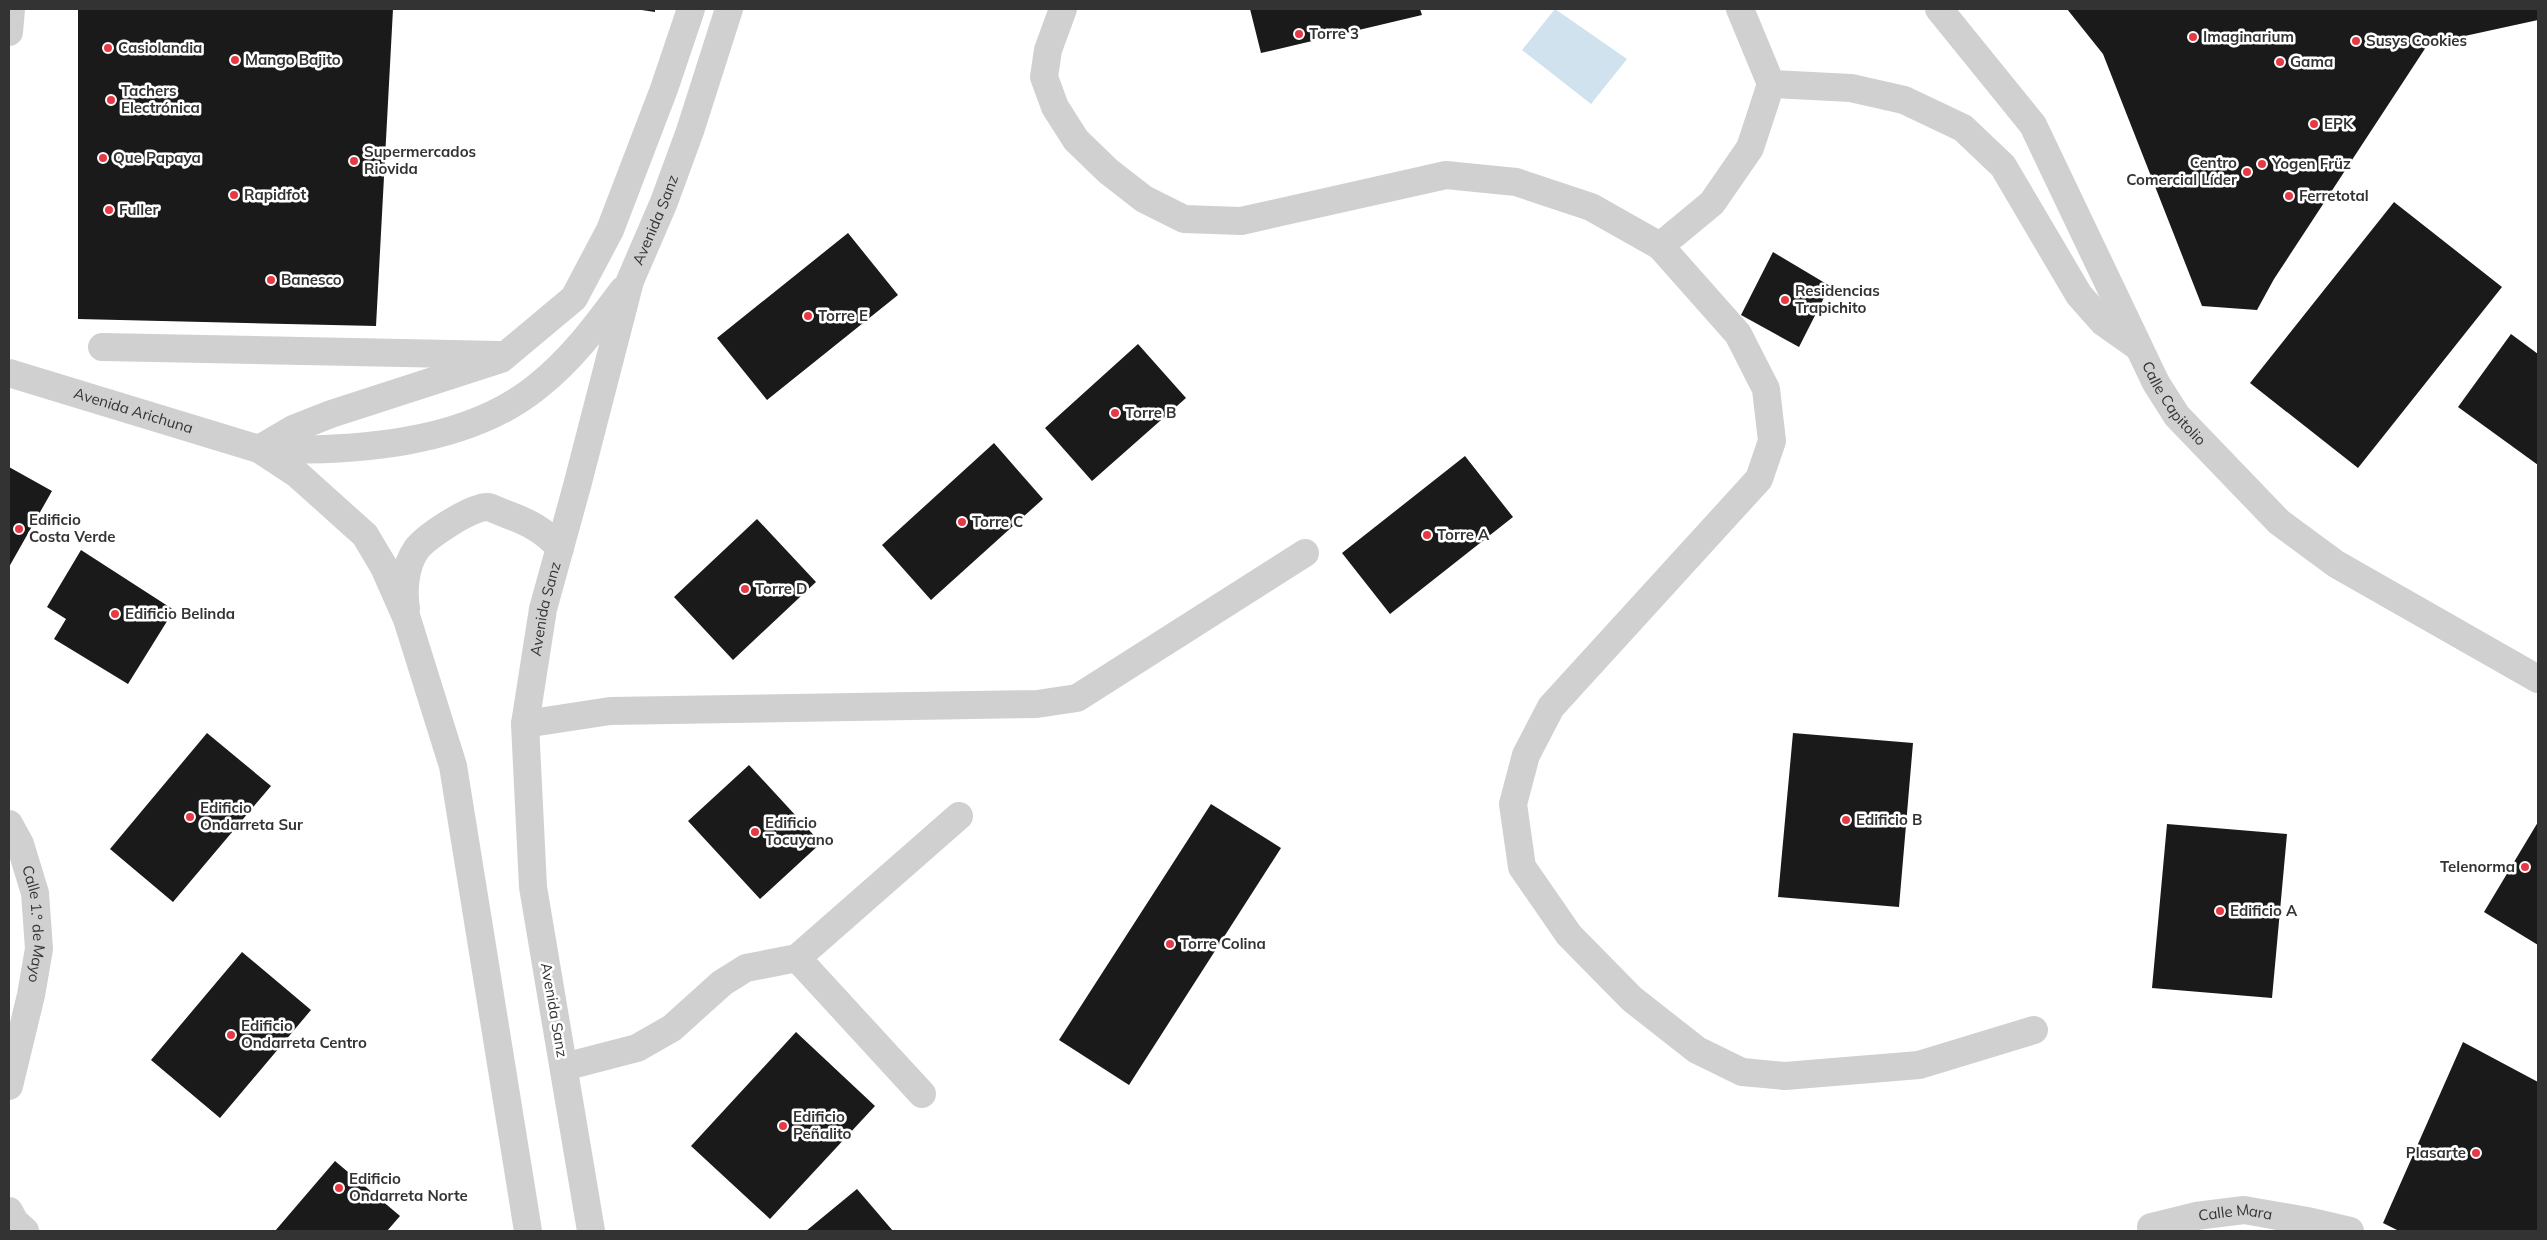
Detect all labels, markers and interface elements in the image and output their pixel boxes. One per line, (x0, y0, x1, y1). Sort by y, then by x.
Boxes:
place label: Torre 3 (1309, 24, 1359, 43)
place label: Imaginarium (2203, 27, 2294, 46)
marker: Torre 3 (1293, 28, 1305, 40)
marker: Imaginarium (2187, 31, 2199, 43)
place label: Susys Cookies (2366, 31, 2467, 50)
marker: Susys Cookies (2350, 35, 2362, 47)
place label: Casiolandia (118, 38, 202, 57)
marker: Casiolandia (102, 42, 114, 54)
place label: Mango Bajito (245, 50, 341, 69)
place label: Gama (2290, 52, 2333, 71)
marker: Mango Bajito (229, 54, 241, 66)
marker: Gama (2274, 56, 2286, 68)
place label: Tachers Electrónica (121, 81, 200, 117)
marker: Tachers Electrónica (105, 94, 117, 106)
place label: EPK (2324, 114, 2354, 133)
marker: EPK (2308, 118, 2320, 130)
place label: Supermercados Riovida (364, 142, 476, 178)
place label: Que Papaya (113, 148, 201, 167)
marker: Que Papaya (97, 152, 109, 164)
place label: Centro Comercial Líder (2126, 153, 2237, 189)
place label: Yogen Früz (2271, 154, 2351, 173)
marker: Supermercados Riovida (348, 155, 360, 167)
marker: Yogen Früz (2256, 158, 2268, 170)
marker: Centro Comercial Líder (2241, 166, 2253, 178)
street label: Avenida Sanz (628, 172, 682, 268)
place label: Rapidfot (244, 185, 306, 204)
place label: Ferretotal (2299, 186, 2369, 205)
marker: Rapidfot (228, 189, 240, 201)
marker: Ferretotal (2283, 190, 2295, 202)
place label: Fuller (119, 200, 158, 219)
marker: Fuller (103, 204, 115, 216)
place label: Banesco (281, 270, 342, 289)
marker: Banesco (265, 274, 277, 286)
place label: Residencias Trapichito (1795, 281, 1880, 317)
marker: Residencias Trapichito (1779, 294, 1791, 306)
place label: Torre E (818, 306, 868, 325)
marker: Torre E (802, 310, 814, 322)
street label: Calle Capitolio (2138, 358, 2210, 449)
street label: Avenida Arichuna (72, 383, 195, 437)
place label: Torre B (1125, 403, 1176, 422)
marker: Torre B (1109, 407, 1121, 419)
place label: Edificio Costa Verde (29, 510, 116, 546)
place label: Torre C (972, 512, 1023, 531)
marker: Torre C (956, 516, 968, 528)
marker: Edificio Costa Verde (13, 523, 25, 535)
place label: Torre A (1437, 525, 1490, 544)
marker: Torre A (1421, 529, 1433, 541)
street label: Avenida Sanz (526, 559, 565, 657)
place label: Torre D (755, 579, 807, 598)
marker: Torre D (739, 583, 751, 595)
place label: Edificio Belinda (125, 604, 235, 623)
marker: Edificio Belinda (109, 608, 121, 620)
place label: Edificio Ondarreta Sur (200, 798, 303, 834)
place label: Edificio B (1856, 810, 1922, 829)
marker: Edificio Ondarreta Sur (184, 811, 196, 823)
place label: Edificio Tocuyano (765, 813, 834, 849)
marker: Edificio B (1840, 814, 1852, 826)
marker: Edificio Tocuyano (749, 826, 761, 838)
place label: Telenorma (2440, 857, 2515, 876)
marker: Telenorma (2519, 861, 2531, 873)
street label: Calle 1.° de Mayo (18, 863, 50, 984)
place label: Edificio A (2230, 901, 2298, 920)
marker: Edificio A (2214, 905, 2226, 917)
place label: Torre Colina (1180, 934, 1266, 953)
marker: Torre Colina (1164, 938, 1176, 950)
street label: Avenida Sanz (537, 961, 572, 1059)
place label: Edificio Ondarreta Centro (241, 1016, 367, 1052)
marker: Edificio Ondarreta Centro (225, 1029, 237, 1041)
place label: Edificio Peñalito (793, 1107, 852, 1143)
marker: Edificio Peñalito (777, 1120, 789, 1132)
place label: Plasarte (2406, 1143, 2466, 1162)
marker: Plasarte (2470, 1147, 2482, 1159)
place label: Edificio Ondarreta Norte (349, 1169, 468, 1205)
marker: Edificio Ondarreta Norte (333, 1182, 345, 1194)
street label: Calle Mara (2197, 1199, 2274, 1225)

